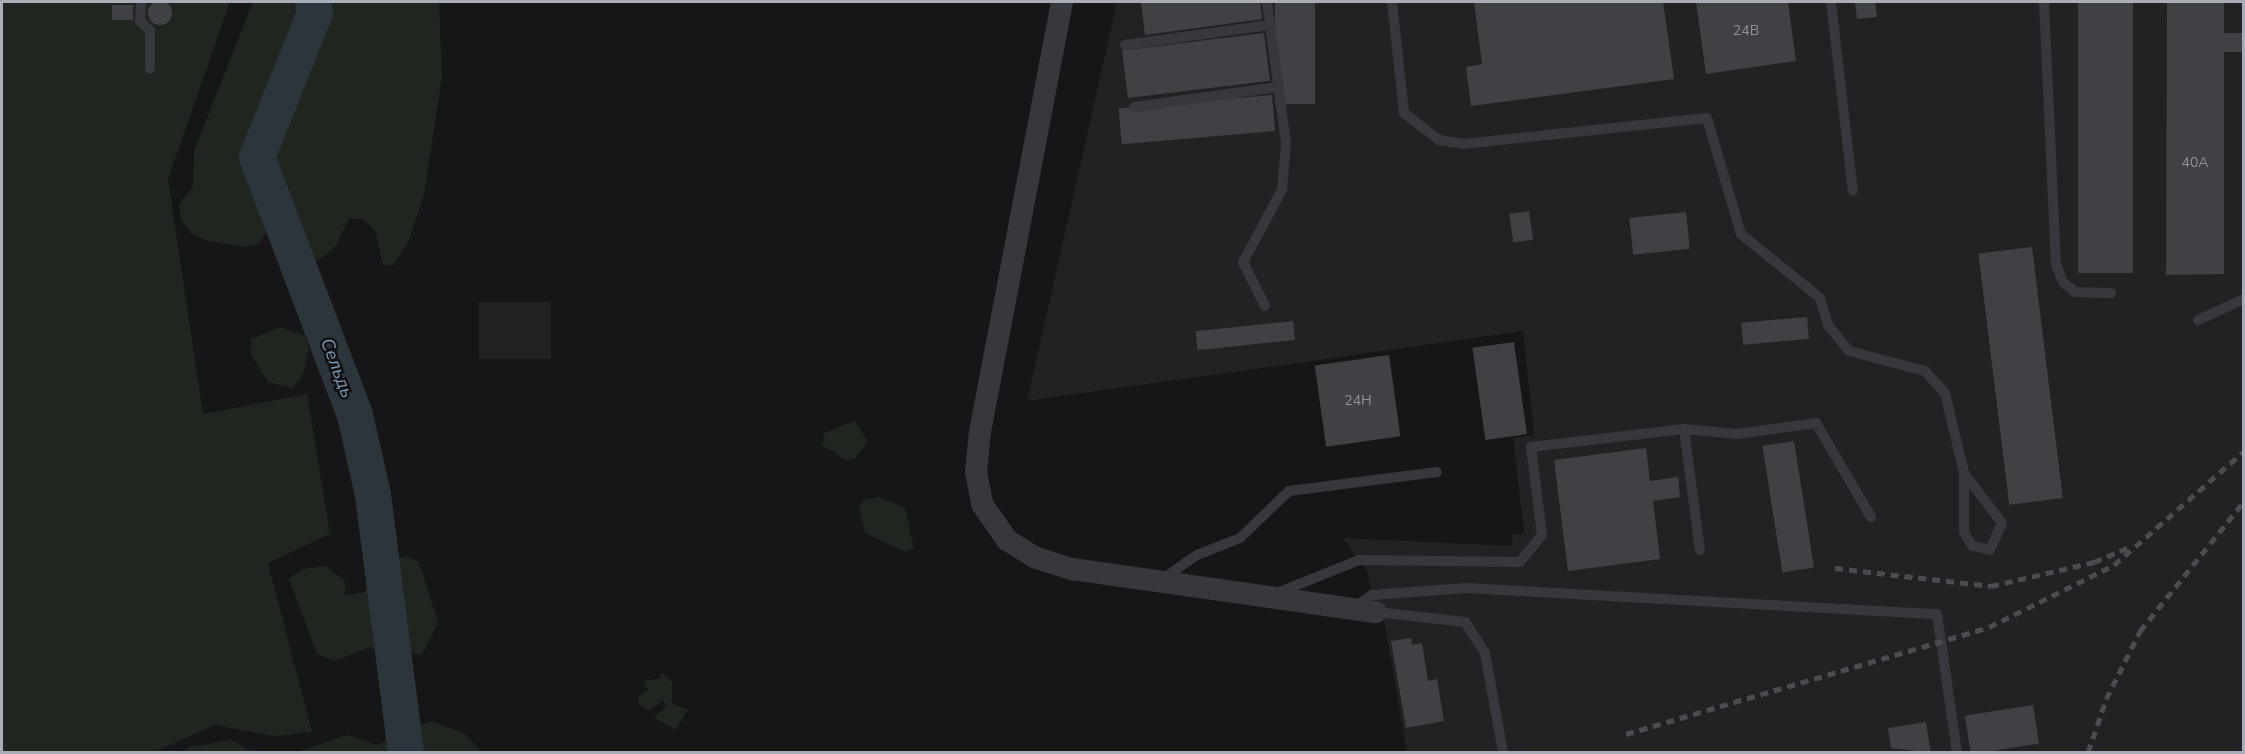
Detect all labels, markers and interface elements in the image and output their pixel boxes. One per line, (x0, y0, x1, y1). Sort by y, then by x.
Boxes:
house number: 24В (1733, 23, 1759, 39)
house number: 40А (2181, 155, 2209, 171)
water label: Сельдь (316, 335, 358, 401)
house number: 24Н (1344, 393, 1372, 409)

